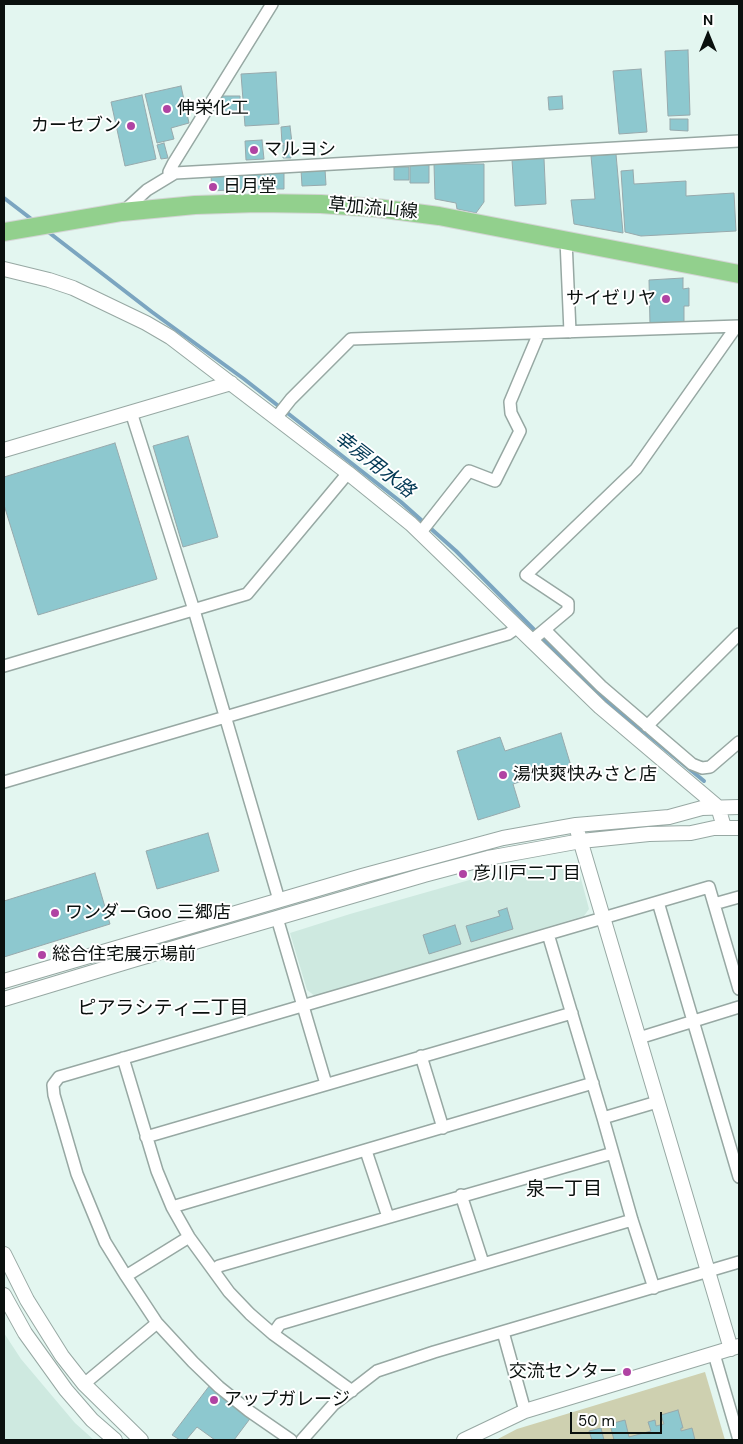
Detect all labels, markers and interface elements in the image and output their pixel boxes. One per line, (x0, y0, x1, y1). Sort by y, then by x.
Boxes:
north arrow (683, 10, 733, 60)
text: N (703, 11, 713, 29)
place label: 伸栄化工 (177, 98, 249, 120)
marker: 伸栄化工 (161, 103, 173, 115)
place label: カーセブン (31, 115, 121, 137)
marker: カーセブン (125, 120, 137, 132)
place label: マルヨシ (264, 139, 336, 161)
marker: マルヨシ (248, 144, 260, 156)
place label: 日月堂 (223, 176, 277, 198)
marker: 日月堂 (207, 181, 219, 193)
street label: 草加流山線 (327, 194, 419, 224)
place label: サイゼリヤ (566, 288, 656, 310)
marker: サイゼリヤ (660, 293, 672, 305)
water label: 幸房用水路 (330, 427, 418, 503)
place label: 湯快爽快みさと店 (513, 764, 657, 786)
marker: 湯快爽快みさと店 (497, 769, 509, 781)
place label: 彦川戸二丁目 (473, 863, 581, 885)
marker: 彦川戸二丁目 (457, 868, 469, 880)
place label: ワンダーGoo 三郷店 (65, 902, 231, 924)
marker: ワンダーGoo 三郷店 (49, 907, 61, 919)
place label: 総合住宅展示場前 (52, 944, 196, 966)
marker: 総合住宅展示場前 (36, 949, 48, 961)
district label: ピアラシティ二丁目 (78, 998, 248, 1020)
district label: 泉一丁目 (526, 1179, 602, 1201)
place label: 交流センター (509, 1361, 617, 1383)
marker: 交流センター (621, 1366, 633, 1378)
place label: アップガレージ (224, 1389, 350, 1411)
marker: アップガレージ (208, 1394, 220, 1406)
scale bar (573, 1402, 666, 1434)
text: 50 m (578, 1411, 615, 1431)

